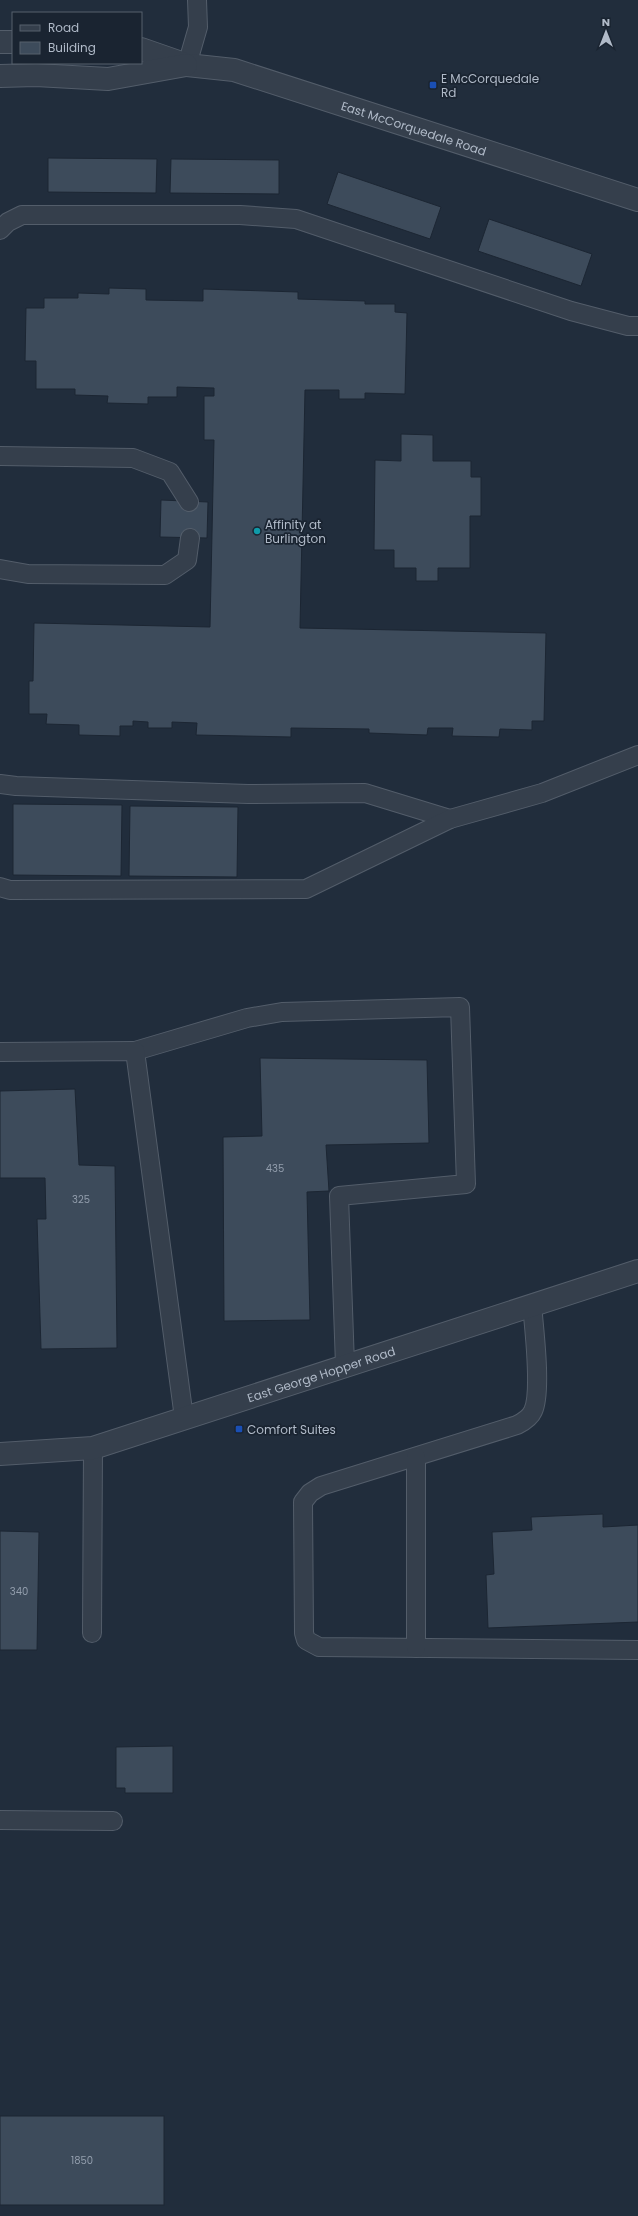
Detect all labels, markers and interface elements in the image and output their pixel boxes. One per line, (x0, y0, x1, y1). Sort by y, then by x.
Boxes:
legend (12, 12, 142, 64)
north arrow (586, 12, 626, 52)
text: N (602, 14, 610, 30)
text: Road (48, 19, 79, 36)
text: Building (48, 39, 96, 56)
place label: E McCorquedale Rd (441, 70, 539, 101)
marker: E McCorquedale Rd (428, 80, 438, 90)
street label: East McCorquedale Road (339, 97, 489, 159)
place label: Affinity at Burlington (265, 516, 326, 547)
marker: Affinity at Burlington (252, 526, 262, 536)
house number: 435 (266, 1161, 284, 1176)
house number: 325 (72, 1192, 90, 1207)
street label: East George Hopper Road (245, 1342, 397, 1406)
place label: Comfort Suites (247, 1421, 336, 1438)
marker: Comfort Suites (234, 1424, 244, 1434)
house number: 340 (10, 1584, 28, 1599)
house number: 1850 (71, 2153, 93, 2168)

